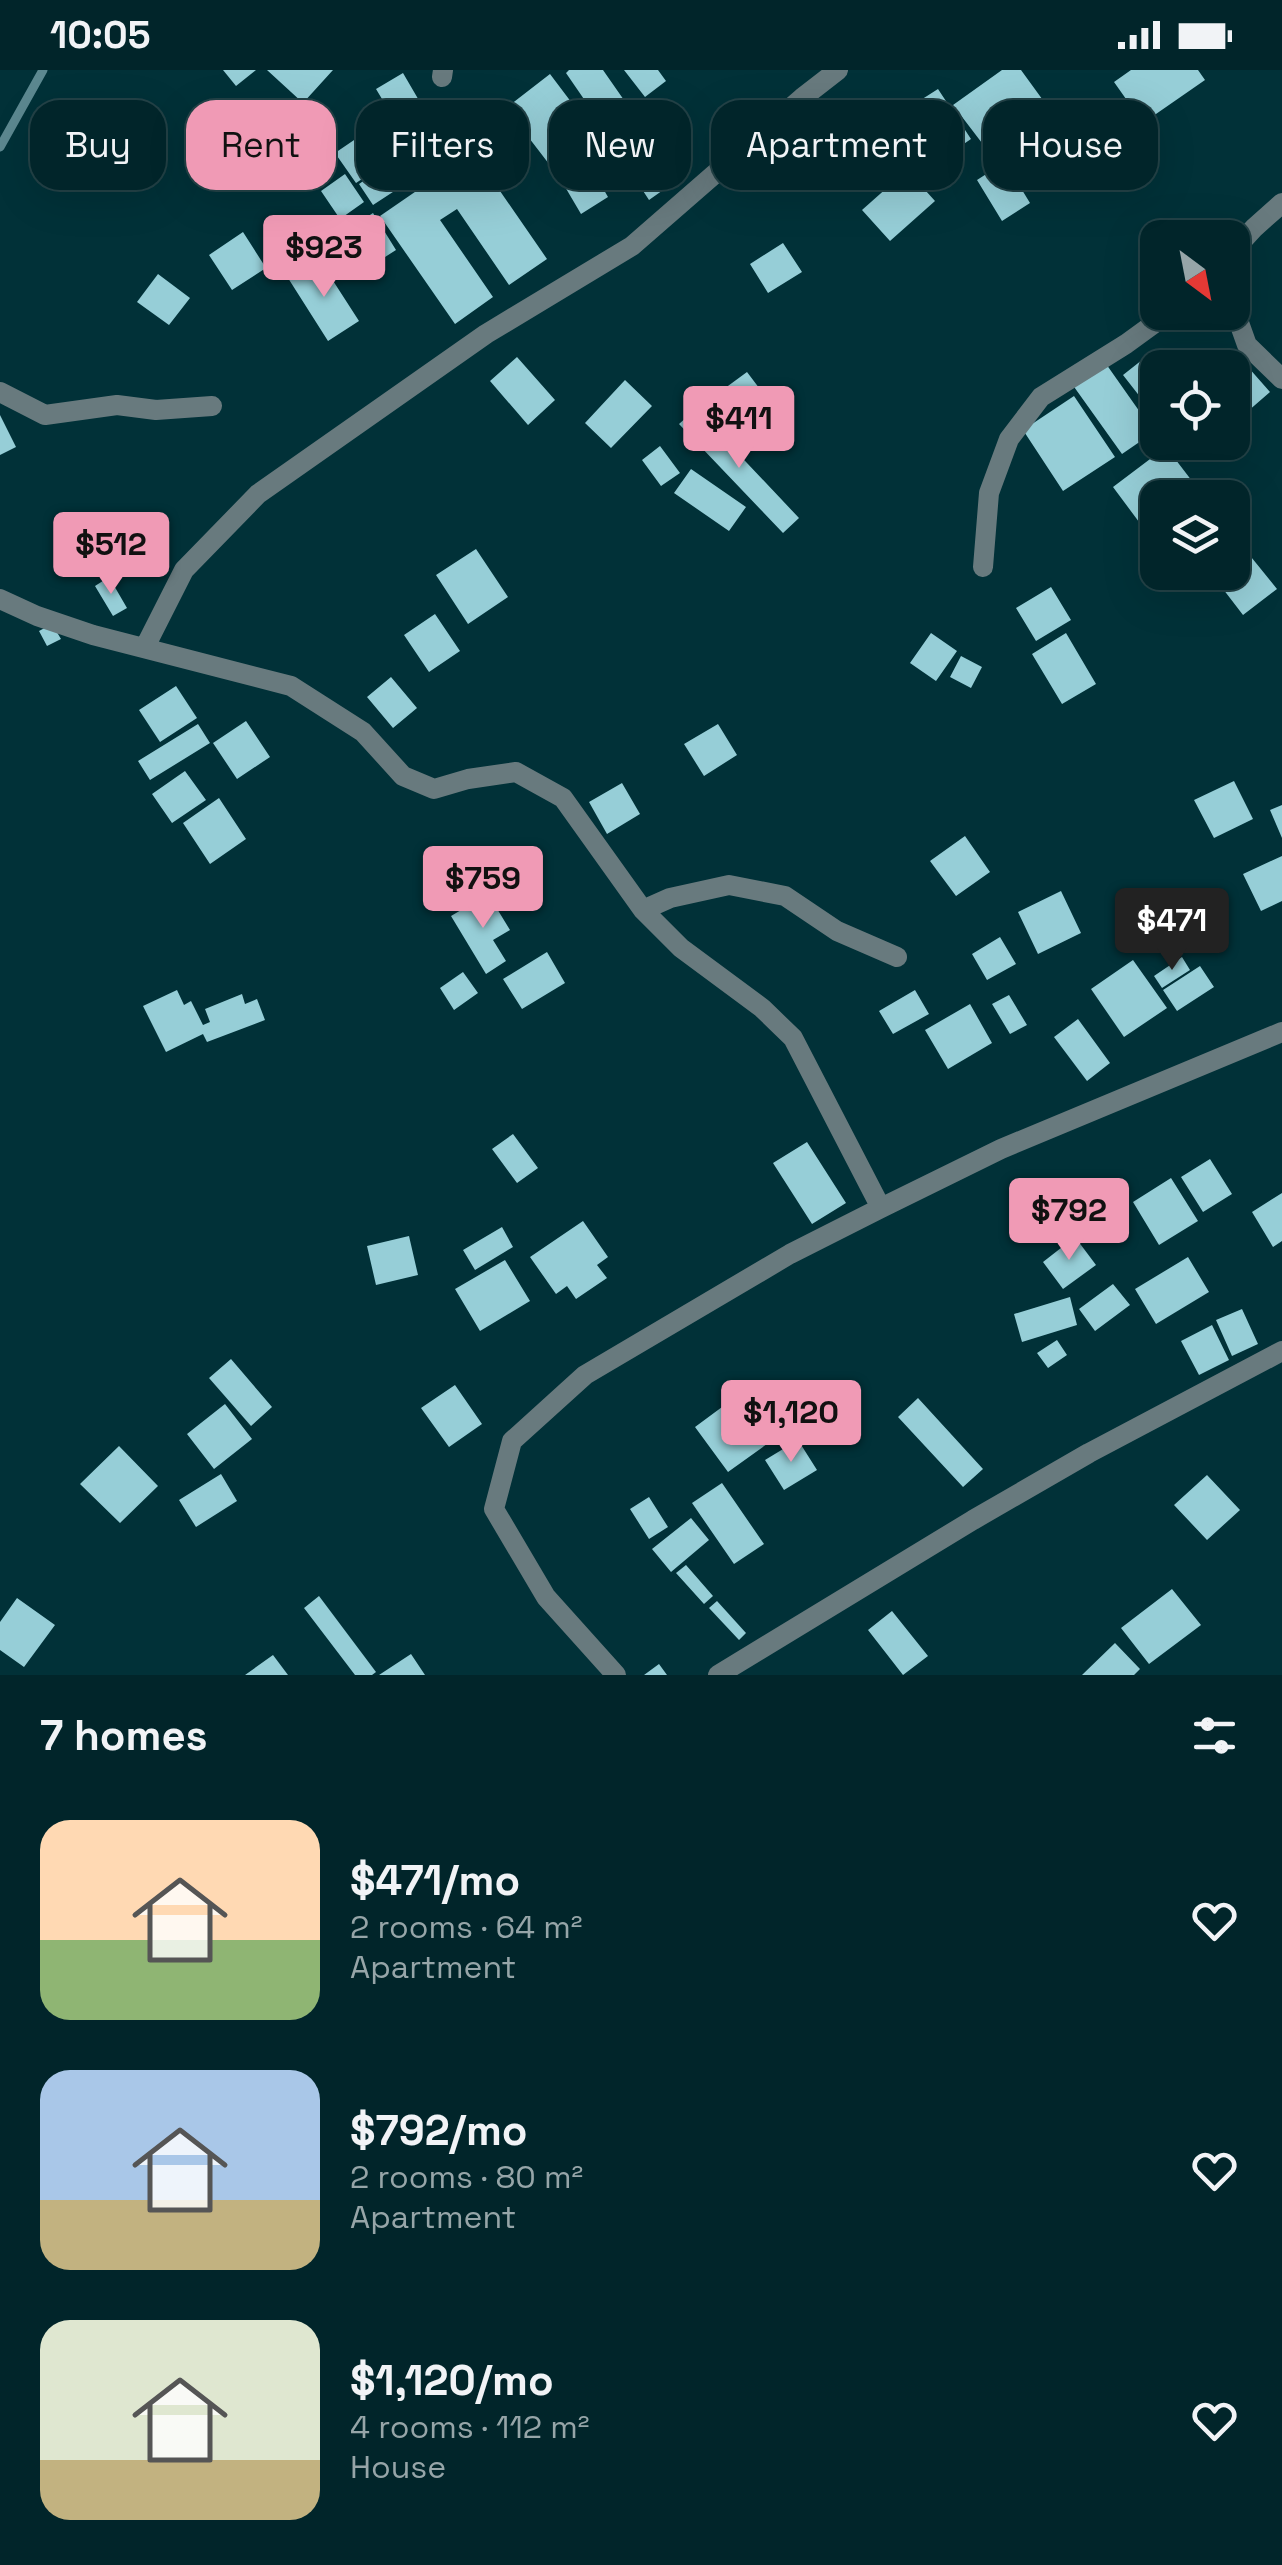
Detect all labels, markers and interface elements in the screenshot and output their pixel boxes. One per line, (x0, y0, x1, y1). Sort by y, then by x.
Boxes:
text: 10:05 (50, 11, 151, 59)
chip: Buy (30, 100, 166, 190)
chip: Rent (186, 100, 336, 190)
chip: Filters (356, 100, 529, 190)
chip: New (549, 100, 691, 190)
chip: Apartment (711, 100, 963, 190)
chip: House (983, 100, 1158, 190)
pin: $923 (265, 215, 383, 300)
north arrow (1140, 220, 1250, 330)
map controls (1140, 220, 1250, 590)
text: $923 (285, 227, 363, 267)
button: locate (1140, 350, 1250, 460)
pin: $411 (680, 386, 798, 471)
text: $411 (705, 398, 773, 438)
button: layers (1140, 480, 1250, 590)
pin: $512 (52, 512, 170, 597)
text: $512 (75, 524, 147, 564)
pin: $759 (424, 846, 542, 931)
text: $759 (445, 858, 521, 898)
pin: $471 (1113, 888, 1231, 973)
text: $471 (1137, 900, 1207, 940)
pin: $792 (1010, 1178, 1128, 1263)
text: $792 (1031, 1190, 1107, 1230)
pin: $1,120 (710, 1380, 872, 1465)
text: $1,120 (743, 1392, 839, 1432)
icon: filters (1187, 1708, 1242, 1763)
text: 7 homes (40, 1709, 208, 1762)
text: $471/mo (350, 1854, 520, 1907)
icon: home (120, 1860, 240, 1980)
icon: heart (1187, 1893, 1242, 1948)
text: 2 rooms · 64 m² (350, 1907, 582, 1947)
text: Apartment (350, 1947, 516, 1987)
text: $792/mo (350, 2104, 528, 2157)
icon: home (120, 2110, 240, 2230)
icon: heart (1187, 2143, 1242, 2198)
text: 2 rooms · 80 m² (350, 2157, 583, 2197)
text: Apartment (350, 2197, 516, 2237)
text: $1,120/mo (350, 2354, 554, 2407)
icon: home (120, 2360, 240, 2480)
icon: heart (1187, 2393, 1242, 2448)
text: 4 rooms · 112 m² (350, 2407, 590, 2447)
text: House (350, 2447, 446, 2487)

